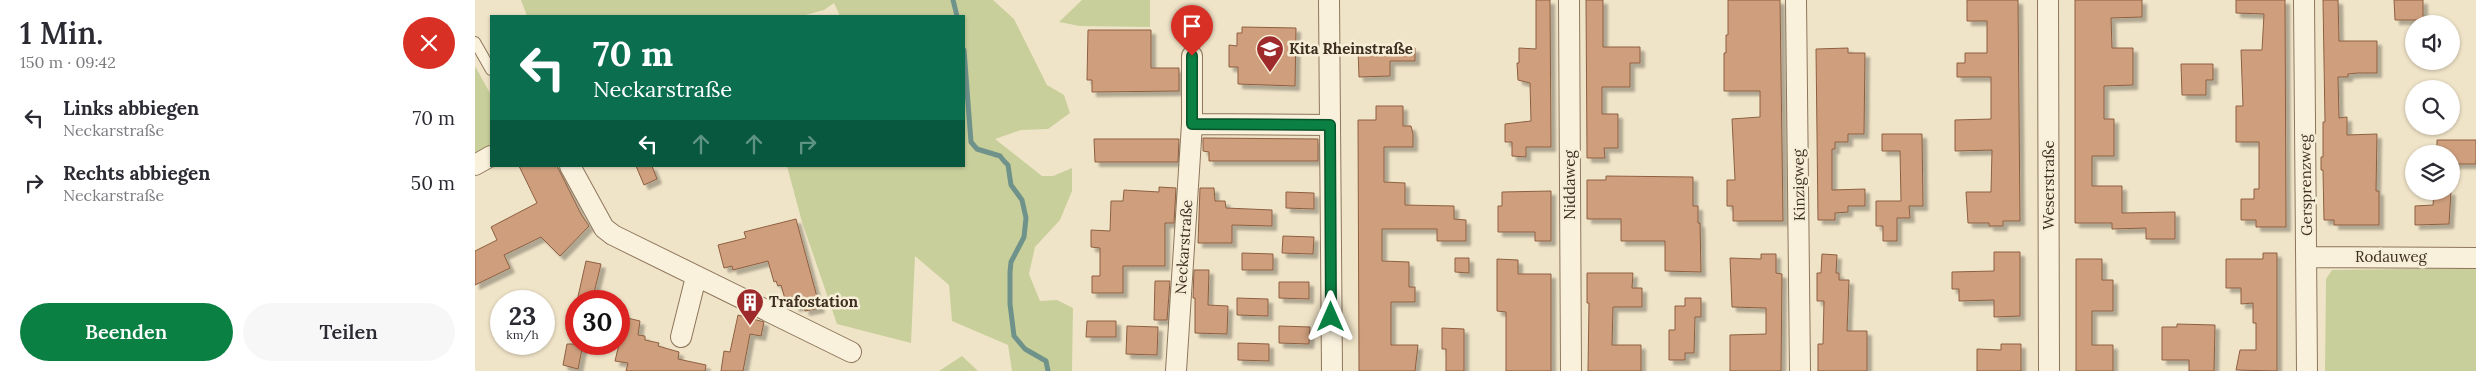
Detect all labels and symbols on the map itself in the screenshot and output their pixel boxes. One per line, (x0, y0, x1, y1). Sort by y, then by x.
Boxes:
pin (1171, 5, 1213, 56)
school or university icon: Kita Rheinstraße (1255, 34, 1285, 73)
place label: Kita Rheinstraße (1289, 39, 1413, 58)
street label: Gersprenzweg (2295, 133, 2316, 236)
street label: Weserstraße (2039, 140, 2058, 230)
street label: Kinzigweg (1788, 148, 1809, 221)
street label: Niddaweg (1560, 150, 1579, 220)
street label: Neckarstraße (1171, 199, 1196, 295)
street label: Rodauweg (2355, 247, 2428, 266)
building icon: Trafostation (735, 287, 765, 326)
speed limit sign: 30 (565, 290, 630, 355)
position arrow (1304, 290, 1356, 342)
place label: Trafostation (769, 292, 858, 311)

